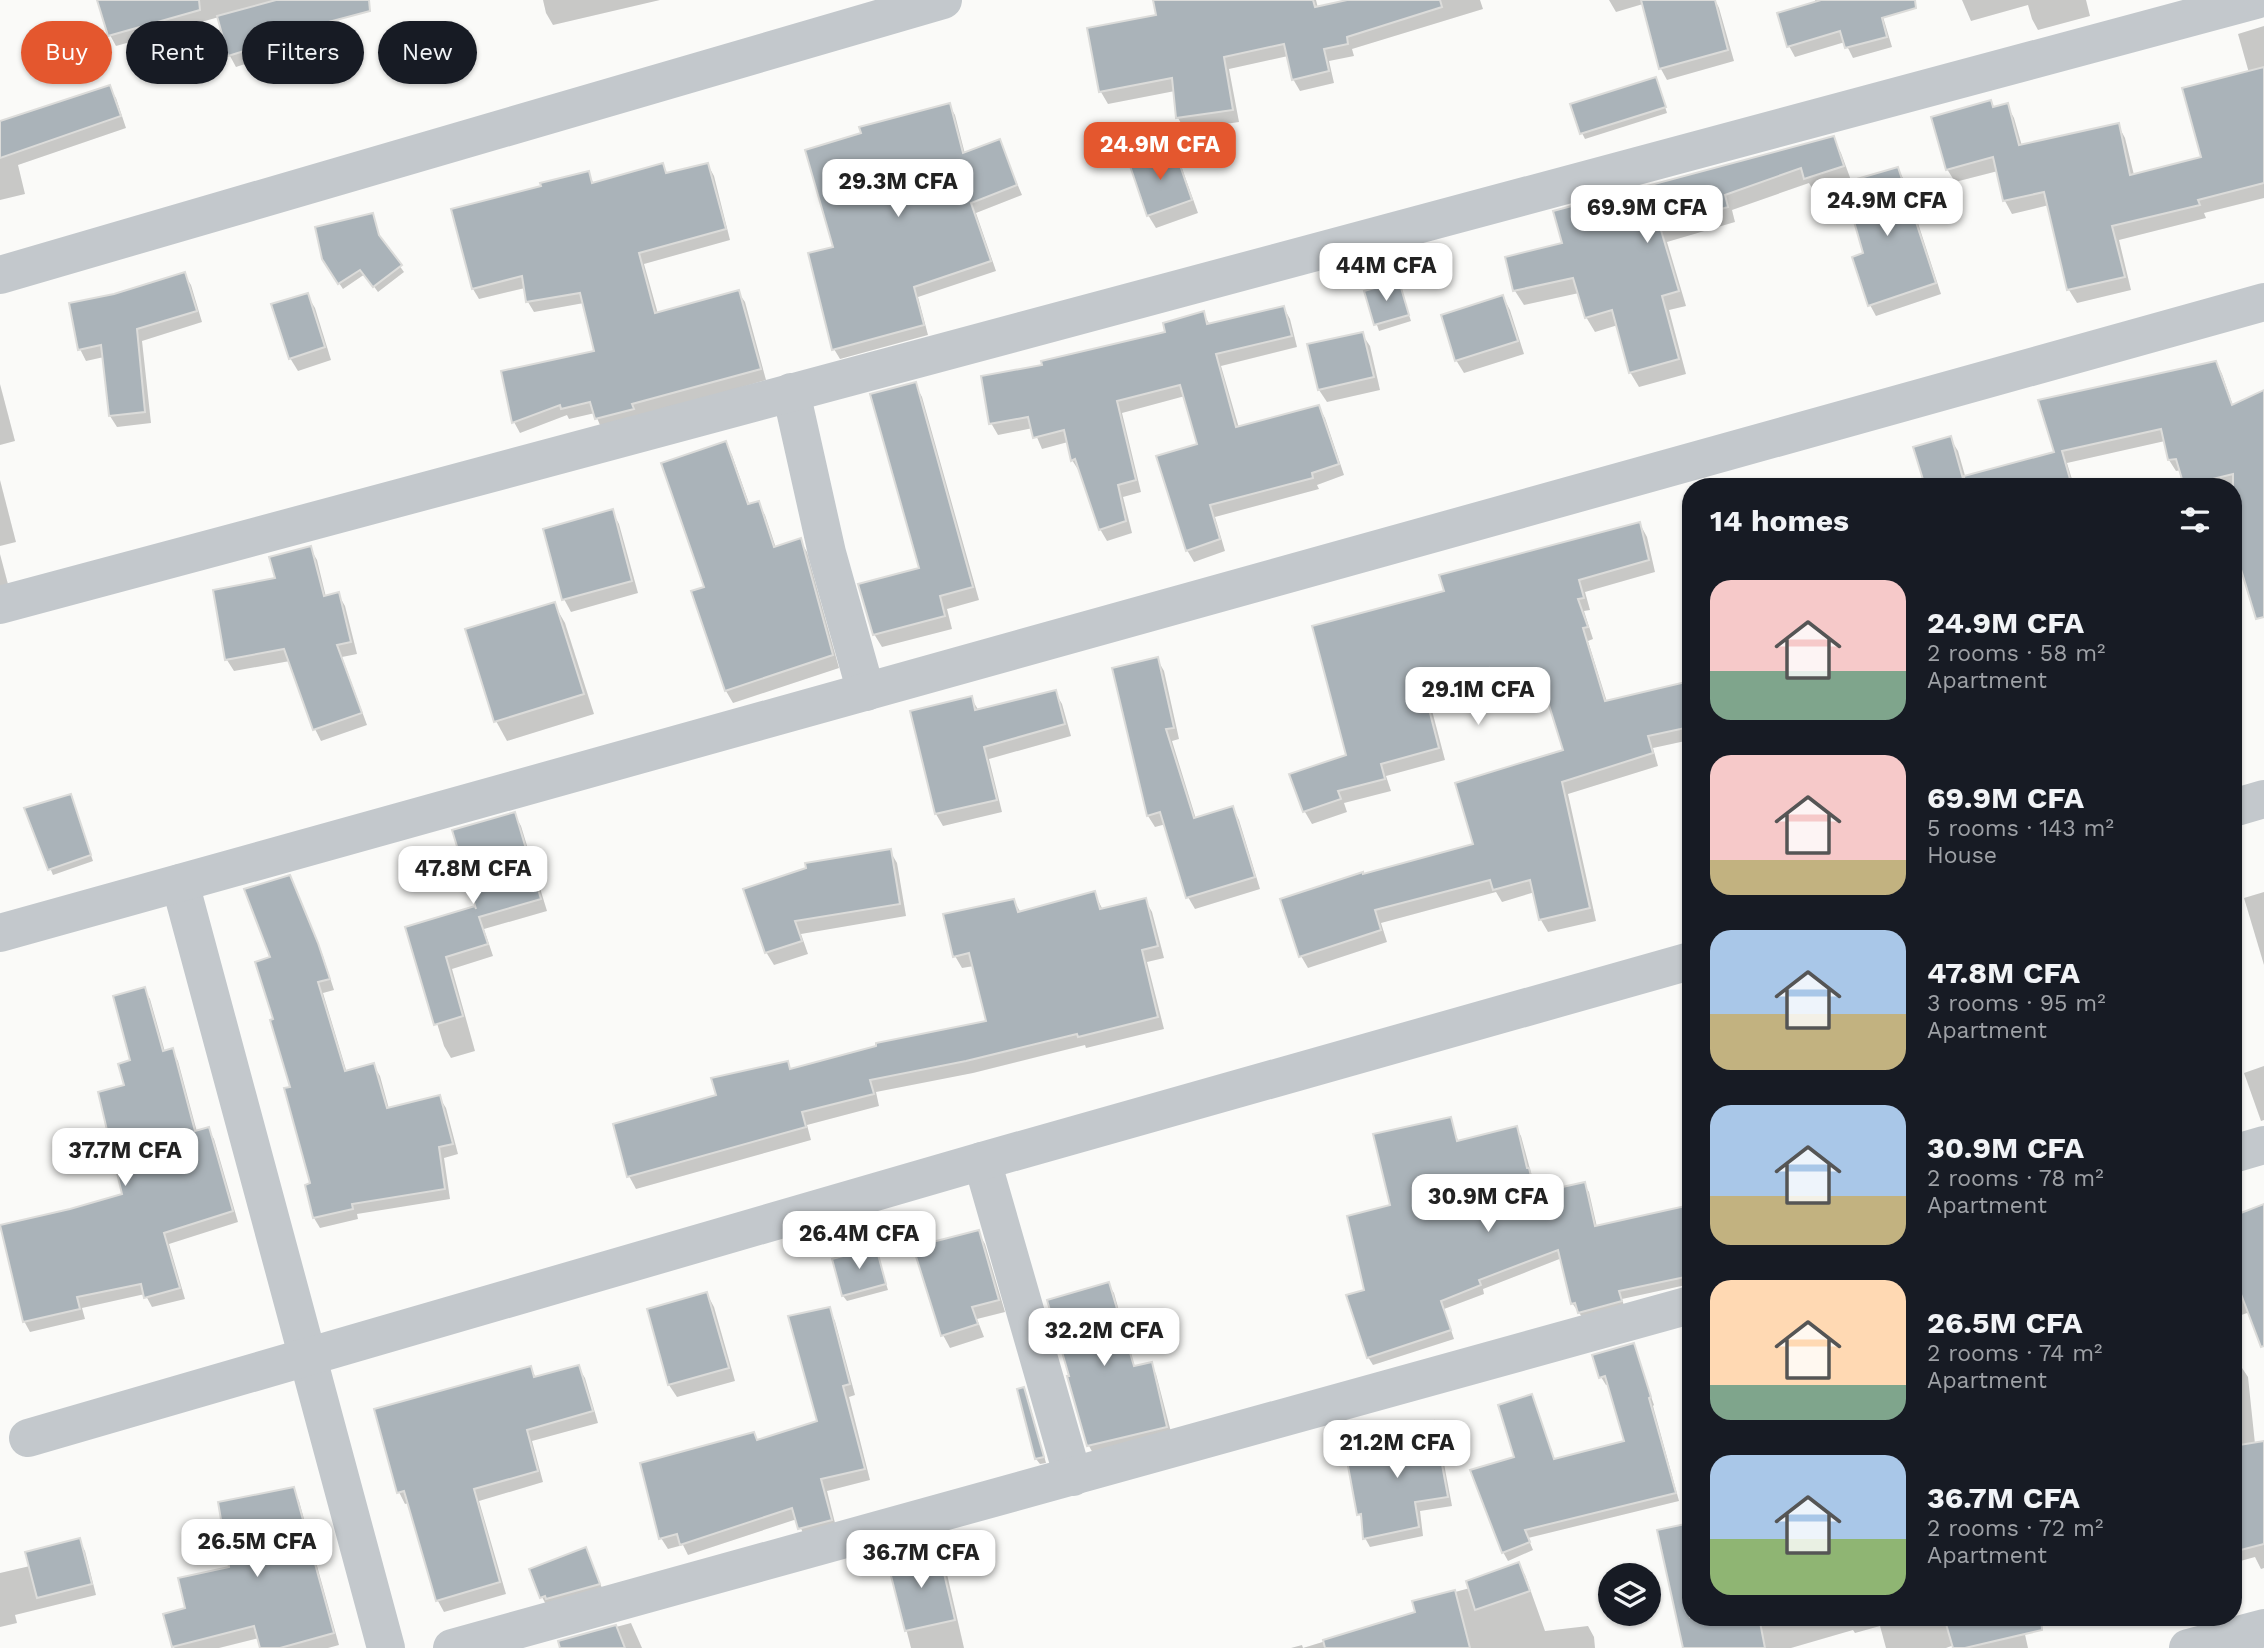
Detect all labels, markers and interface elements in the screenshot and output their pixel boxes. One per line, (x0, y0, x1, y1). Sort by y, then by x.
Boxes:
chip: Buy (21, 21, 112, 84)
chip: Rent (126, 21, 228, 84)
chip: Filters (242, 21, 364, 84)
chip: New (378, 21, 477, 84)
pin: 24.9M CFA (1080, 122, 1240, 182)
text: 24.9M CFA (1100, 131, 1220, 158)
pin: 29.3M CFA (818, 160, 978, 219)
text: 29.3M CFA (838, 168, 958, 195)
pin: 24.9M CFA (1807, 178, 1967, 238)
pin: 69.9M CFA (1567, 186, 1727, 245)
text: 24.9M CFA (1827, 187, 1947, 214)
text: 69.9M CFA (1587, 194, 1707, 221)
pin: 44M CFA (1321, 244, 1451, 303)
text: 44M CFA (1335, 252, 1437, 279)
icon: filters (2176, 501, 2214, 539)
text: 14 homes (1710, 503, 1849, 538)
text: 24.9M CFA (1927, 605, 2084, 640)
icon: home (1766, 608, 1850, 692)
text: 2 rooms · 58 m² (1927, 640, 2106, 667)
text: Apartment (1927, 667, 2047, 694)
pin: 29.1M CFA (1398, 668, 1558, 727)
text: 29.1M CFA (1421, 676, 1535, 703)
text: 69.9M CFA (1927, 780, 2084, 815)
icon: home (1766, 783, 1850, 867)
text: 5 rooms · 143 m² (1927, 815, 2114, 842)
text: House (1927, 842, 1997, 869)
pin: 47.8M CFA (393, 846, 553, 906)
text: 47.8M CFA (414, 855, 532, 882)
text: 47.8M CFA (1927, 955, 2080, 990)
icon: home (1766, 958, 1850, 1042)
text: 3 rooms · 95 m² (1927, 990, 2106, 1017)
text: Apartment (1927, 1017, 2047, 1044)
pin: 37.7M CFA (45, 1128, 205, 1188)
text: 30.9M CFA (1927, 1130, 2084, 1165)
icon: home (1766, 1133, 1850, 1217)
text: 37.7M CFA (68, 1137, 182, 1164)
text: 2 rooms · 78 m² (1927, 1165, 2104, 1192)
pin: 30.9M CFA (1408, 1174, 1568, 1234)
text: 30.9M CFA (1428, 1183, 1548, 1210)
text: Apartment (1927, 1192, 2047, 1219)
pin: 26.4M CFA (779, 1212, 939, 1271)
text: 26.4M CFA (799, 1220, 919, 1247)
text: 26.5M CFA (1927, 1305, 2083, 1340)
pin: 32.2M CFA (1024, 1308, 1184, 1368)
icon: home (1766, 1308, 1850, 1392)
text: 32.2M CFA (1044, 1317, 1164, 1344)
text: 2 rooms · 74 m² (1927, 1340, 2102, 1367)
text: Apartment (1927, 1367, 2047, 1394)
pin: 21.2M CFA (1317, 1420, 1477, 1480)
text: 21.2M CFA (1339, 1429, 1455, 1456)
text: 36.7M CFA (1927, 1480, 2080, 1515)
icon: home (1766, 1483, 1850, 1567)
text: 2 rooms · 72 m² (1927, 1515, 2103, 1542)
pin: 26.5M CFA (177, 1520, 337, 1579)
text: 26.5M CFA (197, 1528, 317, 1555)
pin: 36.7M CFA (841, 1530, 1001, 1590)
text: 36.7M CFA (862, 1539, 980, 1566)
text: Apartment (1927, 1542, 2047, 1569)
map controls (1598, 1563, 1661, 1626)
button: layers (1598, 1563, 1661, 1626)

